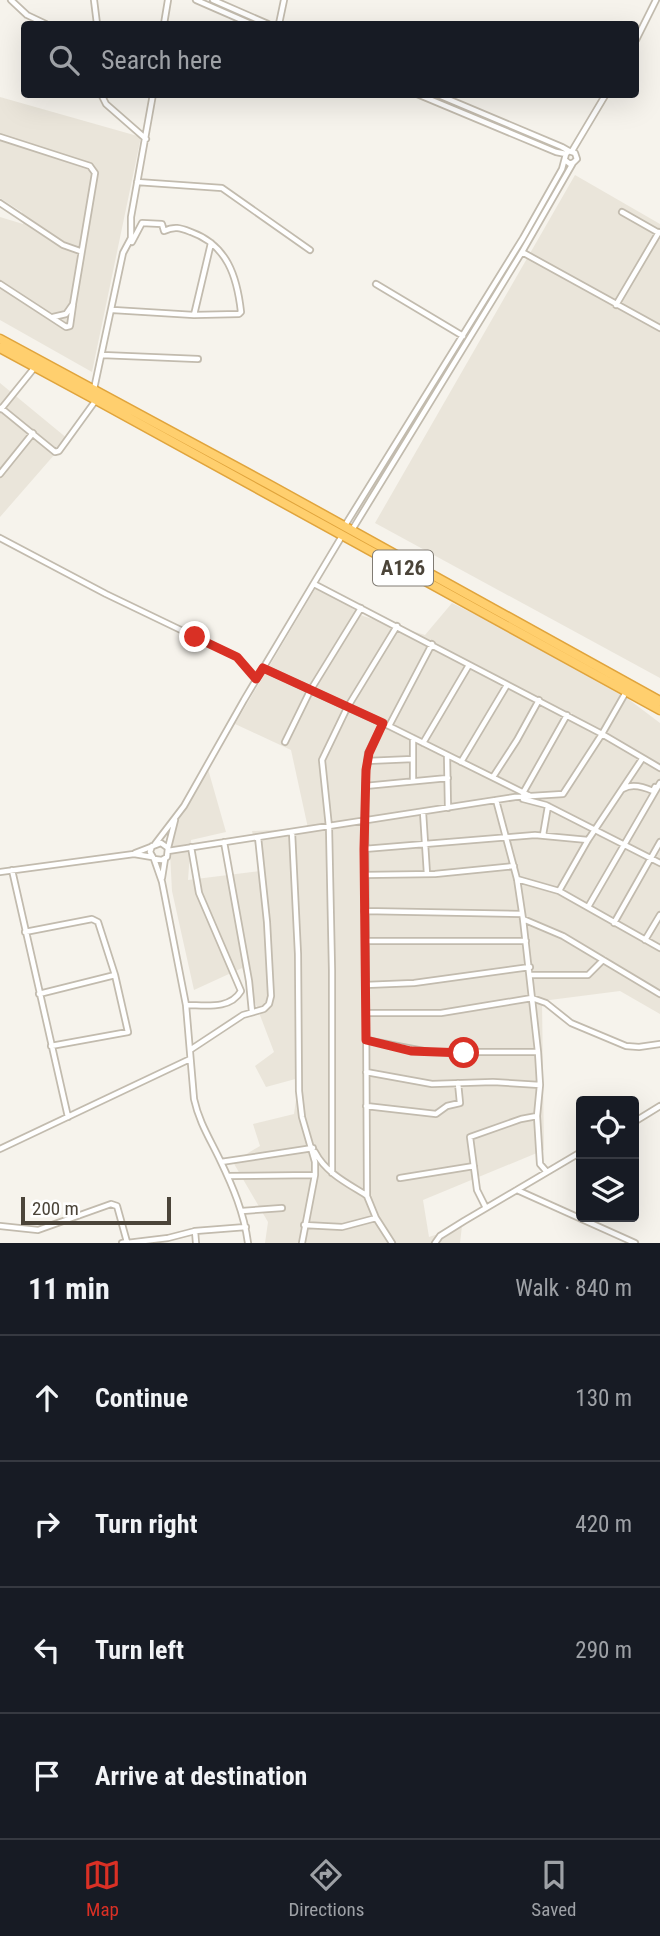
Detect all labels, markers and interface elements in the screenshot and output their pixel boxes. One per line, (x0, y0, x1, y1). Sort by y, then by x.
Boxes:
search box (21, 21, 639, 98)
icon: search (45, 41, 83, 79)
text: Search here (101, 45, 222, 75)
road number: A126 (373, 550, 433, 586)
route end (179, 621, 210, 652)
route start (448, 1037, 479, 1068)
map controls (576, 1096, 639, 1222)
button: locate (576, 1096, 639, 1159)
button: layers (576, 1159, 639, 1222)
scale bar (21, 1194, 172, 1226)
text: 200 m (32, 1197, 79, 1220)
text: 11 min (28, 1271, 110, 1306)
text: Walk · 840 m (515, 1275, 632, 1302)
icon: ahead (28, 1379, 66, 1417)
text: Continue (95, 1383, 188, 1413)
text: 130 m (575, 1385, 632, 1412)
icon: right (28, 1505, 66, 1543)
text: Turn right (95, 1509, 197, 1539)
text: 420 m (575, 1511, 632, 1538)
icon: left (28, 1631, 66, 1669)
text: Turn left (95, 1635, 184, 1665)
text: 290 m (575, 1637, 632, 1664)
icon: arrive (28, 1757, 66, 1795)
text: Arrive at destination (95, 1761, 307, 1791)
tab: Map (83, 1856, 121, 1921)
tab: Directions (288, 1856, 364, 1921)
tab: Saved (531, 1856, 577, 1921)

